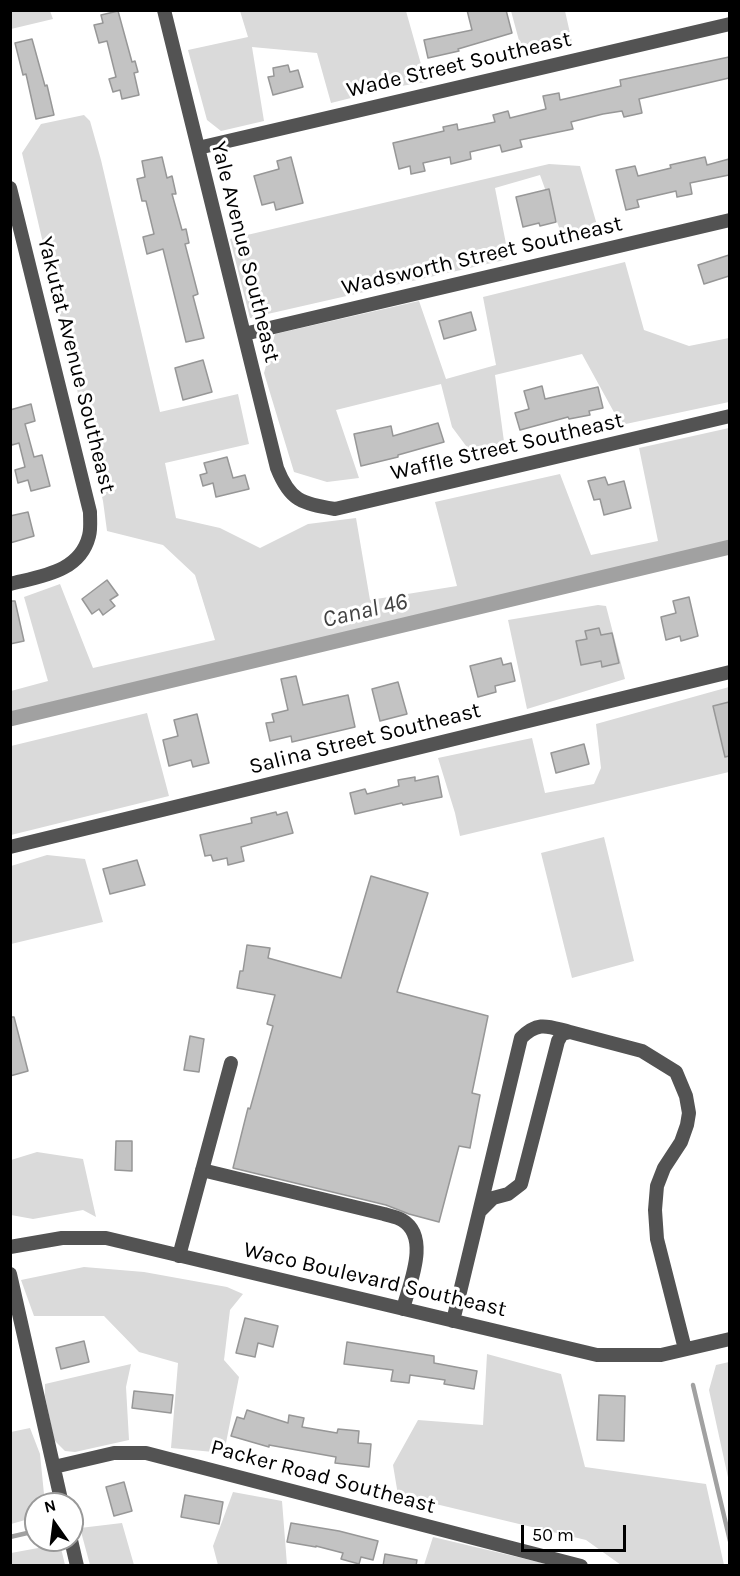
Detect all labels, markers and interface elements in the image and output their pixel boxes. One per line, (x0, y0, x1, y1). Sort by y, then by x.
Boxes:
street label: Wade Street Southeast (344, 26, 574, 104)
street label: Yale Avenue Southeast (205, 139, 285, 365)
street label: Wadsworth Street Southeast (339, 211, 625, 301)
street label: Yakutat Avenue Southeast (31, 234, 121, 496)
street label: Waffle Street Southeast (388, 407, 626, 487)
water label: Canal 46 (320, 587, 410, 635)
street label: Salina Street Southeast (246, 697, 484, 781)
street label: Waco Boulevard Southeast (241, 1237, 509, 1323)
street label: Packer Road Southeast (208, 1434, 438, 1520)
north arrow (24, 1492, 84, 1552)
text: N (42, 1495, 58, 1517)
scale bar (524, 1513, 629, 1551)
text: 50 m (532, 1524, 574, 1546)

